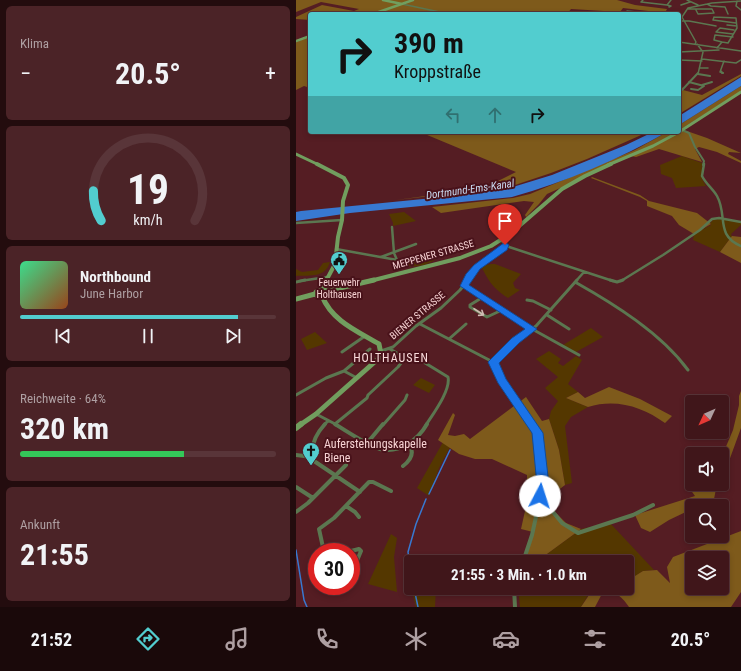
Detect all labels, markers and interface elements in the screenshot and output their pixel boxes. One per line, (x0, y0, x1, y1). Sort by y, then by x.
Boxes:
text: 390 m (394, 27, 464, 60)
icon: right (328, 28, 380, 80)
text: Klima (20, 36, 49, 51)
text: 20.5° (115, 56, 181, 91)
text: − (20, 61, 31, 86)
text: + (265, 61, 276, 86)
text: Kroppstraße (394, 61, 481, 82)
icon: left (442, 104, 464, 126)
icon: ahead (484, 104, 506, 126)
icon: right (526, 104, 548, 126)
text: 19 (127, 165, 169, 214)
water label: Dortmund-Ems-Kanal (425, 177, 516, 202)
pin (488, 204, 522, 245)
icon: arrive (494, 210, 516, 232)
text: km/h (133, 212, 163, 228)
street label: MEPPENER STRASSE (391, 238, 475, 271)
public building icon: Feuerwehr Holthausen (329, 250, 349, 275)
text: Northbound (80, 268, 151, 286)
place label: Feuerwehr Holthausen (316, 277, 362, 300)
text: June Harbor (80, 286, 143, 301)
street label: BIENER STRASSE (388, 289, 447, 342)
one-way arrow (473, 309, 485, 317)
icon: previous (52, 325, 74, 347)
icon: pause (137, 325, 159, 347)
icon: next (222, 325, 244, 347)
district label: HOLTHAUSEN (353, 351, 429, 365)
text: Reichweite · 64% (20, 391, 106, 406)
north arrow (685, 395, 729, 439)
map controls (685, 395, 729, 595)
text: 320 km (20, 411, 109, 446)
place label: Auferstehungskapelle Biene (324, 437, 427, 465)
church icon: Auferstehungskapelle Biene (301, 441, 321, 466)
button: sound (685, 447, 729, 491)
position arrow (519, 475, 561, 517)
button: search (685, 499, 729, 543)
text: Ankunft (20, 517, 60, 532)
text: 21:55 (20, 537, 89, 572)
speed limit sign: 30 (308, 543, 360, 595)
button: layers (685, 551, 729, 595)
text: 21:55 · 3 Min. · 1.0 km (451, 566, 587, 584)
icon: directions (134, 625, 162, 653)
icon: music (223, 625, 251, 653)
icon: phone (313, 625, 341, 653)
icon: climate (402, 625, 430, 653)
icon: car (492, 625, 520, 653)
icon: filters (581, 625, 609, 653)
text: 21:52 (31, 629, 72, 650)
text: 20.5° (671, 629, 710, 650)

